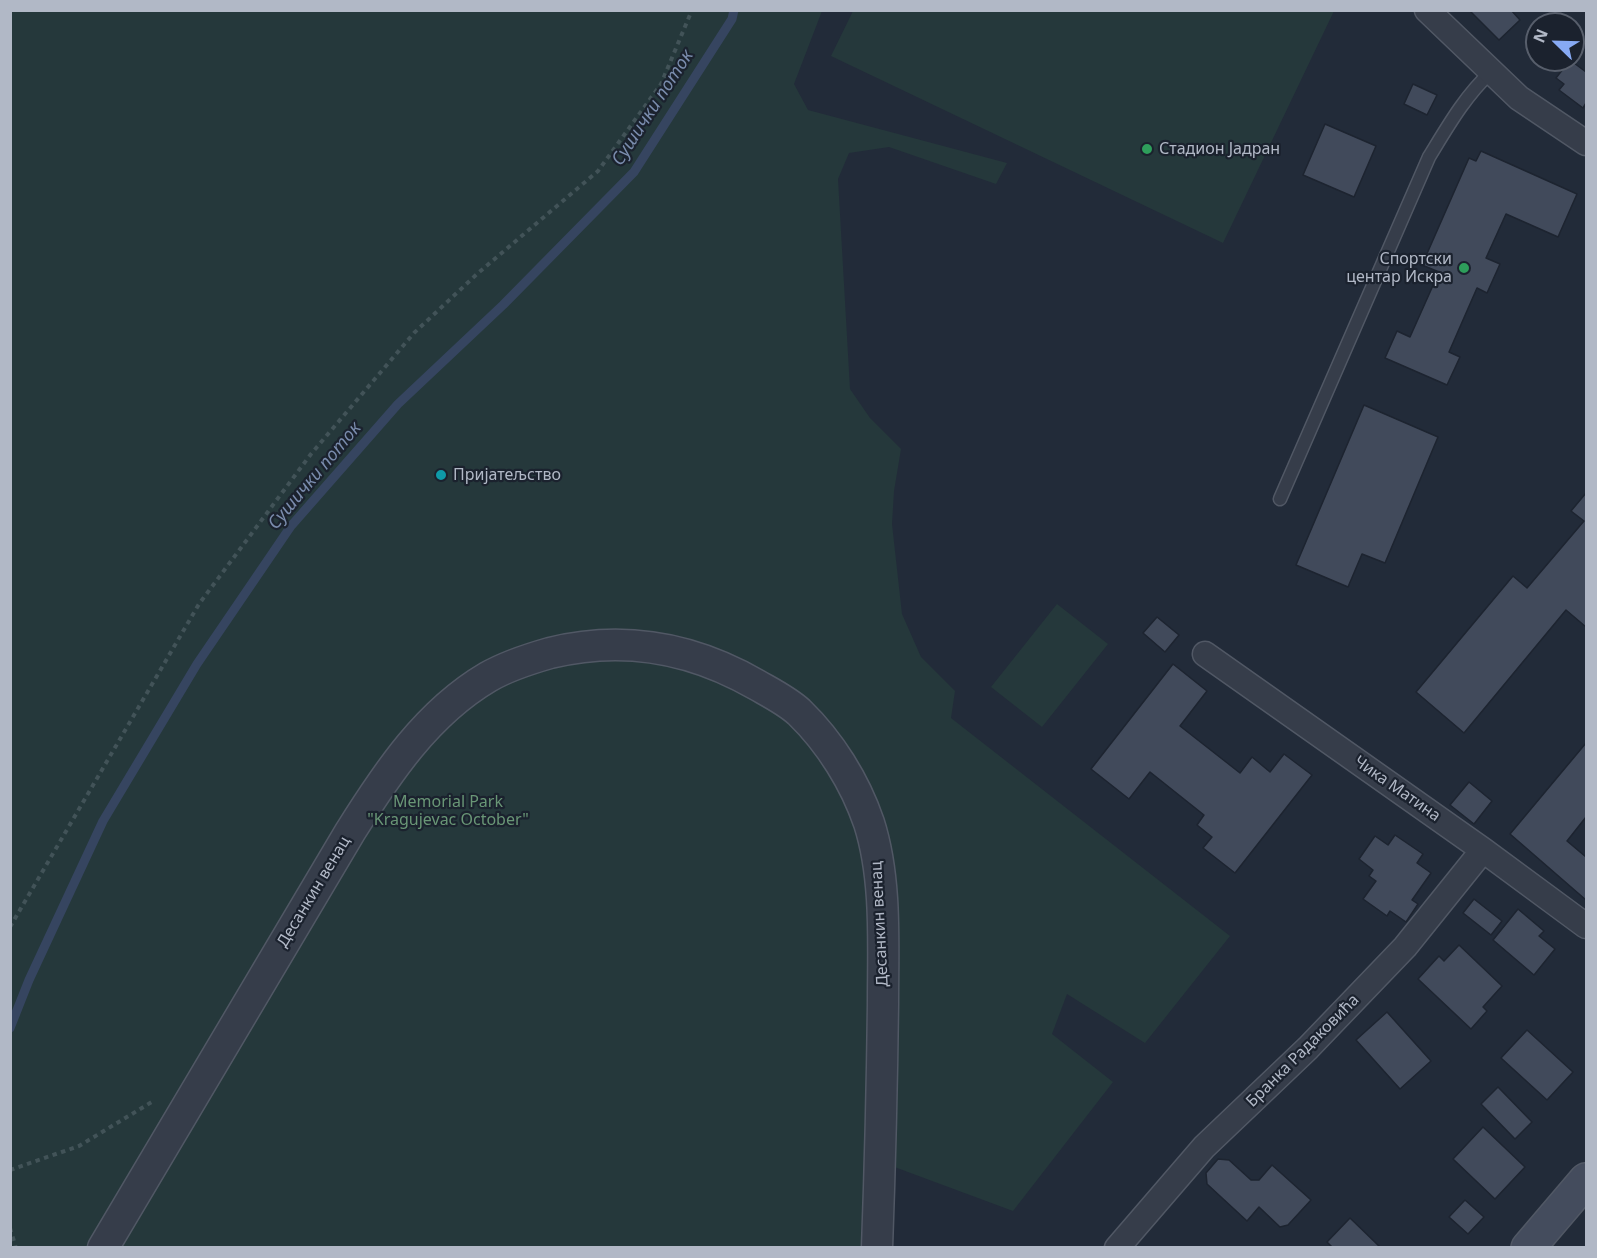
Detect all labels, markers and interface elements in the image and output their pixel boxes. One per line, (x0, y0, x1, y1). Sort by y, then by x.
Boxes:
north arrow (1525, 12, 1585, 72)
text: N (1528, 25, 1553, 46)
water label: Сушички поток (608, 46, 698, 170)
place label: Стадион Јадран (1159, 139, 1280, 159)
marker: Стадион Јадран (1140, 142, 1154, 156)
place label: Спортски центар Искра (1346, 249, 1452, 287)
marker: Спортски центар Искра (1457, 261, 1471, 275)
water label: Сушички поток (264, 418, 366, 534)
place label: Пријатељство (453, 465, 561, 485)
marker: Пријатељство (434, 468, 448, 482)
street label: Чика Матина (1350, 752, 1444, 826)
park label: Memorial Park "Kragujevac October" (367, 792, 529, 830)
street label: Десанкин венац (273, 833, 355, 951)
street label: Десанкин венац (867, 861, 893, 987)
street label: Бранка Радаковића (1243, 991, 1363, 1111)

